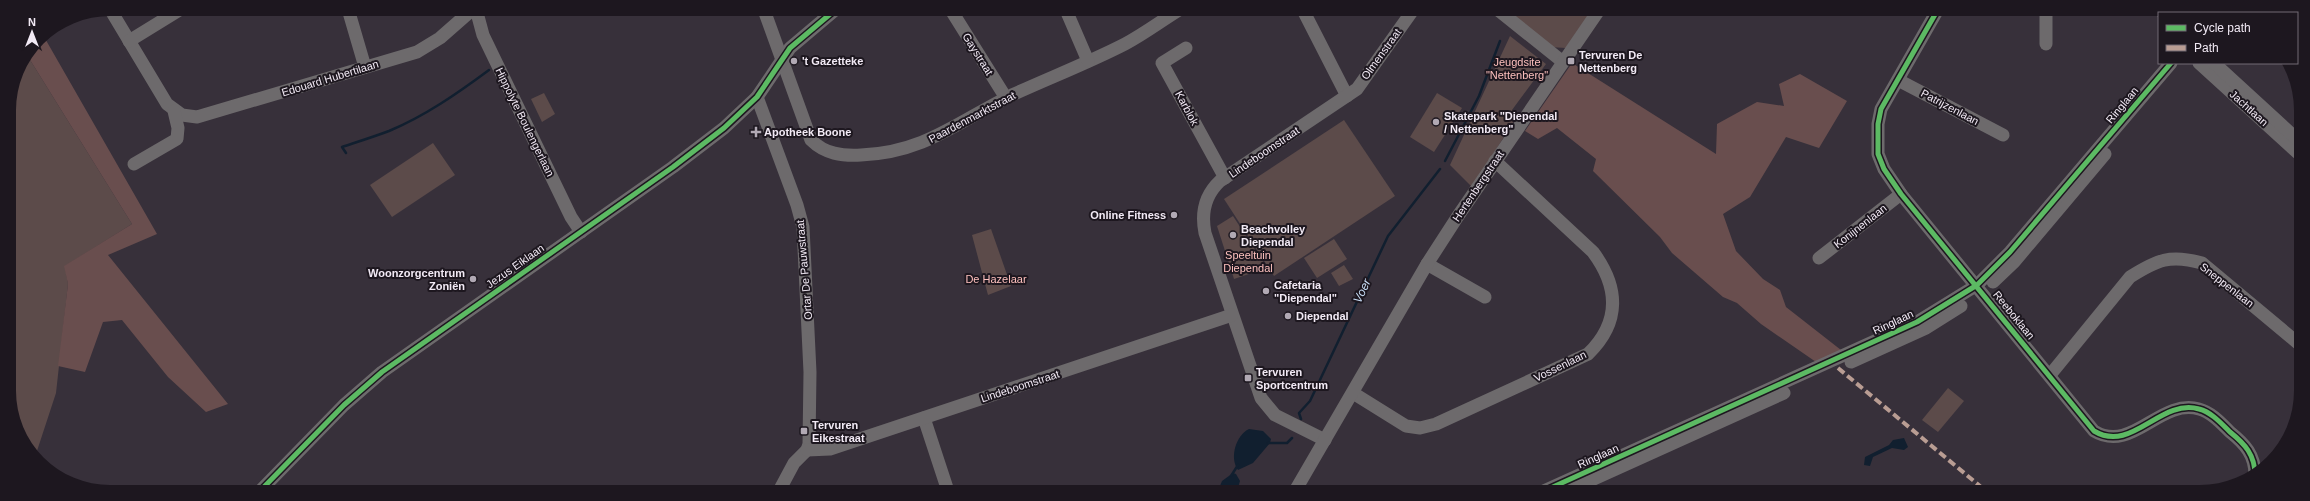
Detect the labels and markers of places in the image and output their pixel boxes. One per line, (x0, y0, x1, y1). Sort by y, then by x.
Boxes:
place label: Tervuren De Nettenberg (1579, 49, 1642, 74)
place label: 't Gazetteke (802, 55, 863, 67)
marker: 't Gazetteke (789, 56, 799, 66)
marker: Tervuren De Nettenberg (1566, 56, 1576, 66)
place label: Skatepark "Diependal / Nettenberg" (1444, 110, 1557, 135)
marker: Skatepark "Diependal / Nettenberg" (1431, 117, 1441, 127)
place label: Apotheek Boone (764, 126, 851, 138)
marker: Apotheek Boone (751, 127, 761, 137)
place label: Online Fitness (1090, 209, 1166, 221)
marker: Online Fitness (1169, 210, 1179, 220)
place label: Beachvolley Diependal (1241, 223, 1306, 248)
marker: Beachvolley Diependal (1228, 230, 1238, 240)
place label: Woonzorgcentrum Zoniën (368, 267, 465, 292)
marker: Woonzorgcentrum Zoniën (468, 274, 478, 284)
place label: Cafetaria "Diependal" (1274, 279, 1337, 304)
marker: Cafetaria "Diependal" (1261, 286, 1271, 296)
place label: Diependal (1296, 310, 1349, 322)
marker: Diependal (1283, 311, 1293, 321)
place label: Tervuren Sportcentrum (1256, 366, 1328, 391)
marker: Tervuren Sportcentrum (1243, 373, 1253, 383)
place label: Tervuren Eikestraat (812, 419, 865, 444)
marker: Tervuren Eikestraat (799, 426, 809, 436)

